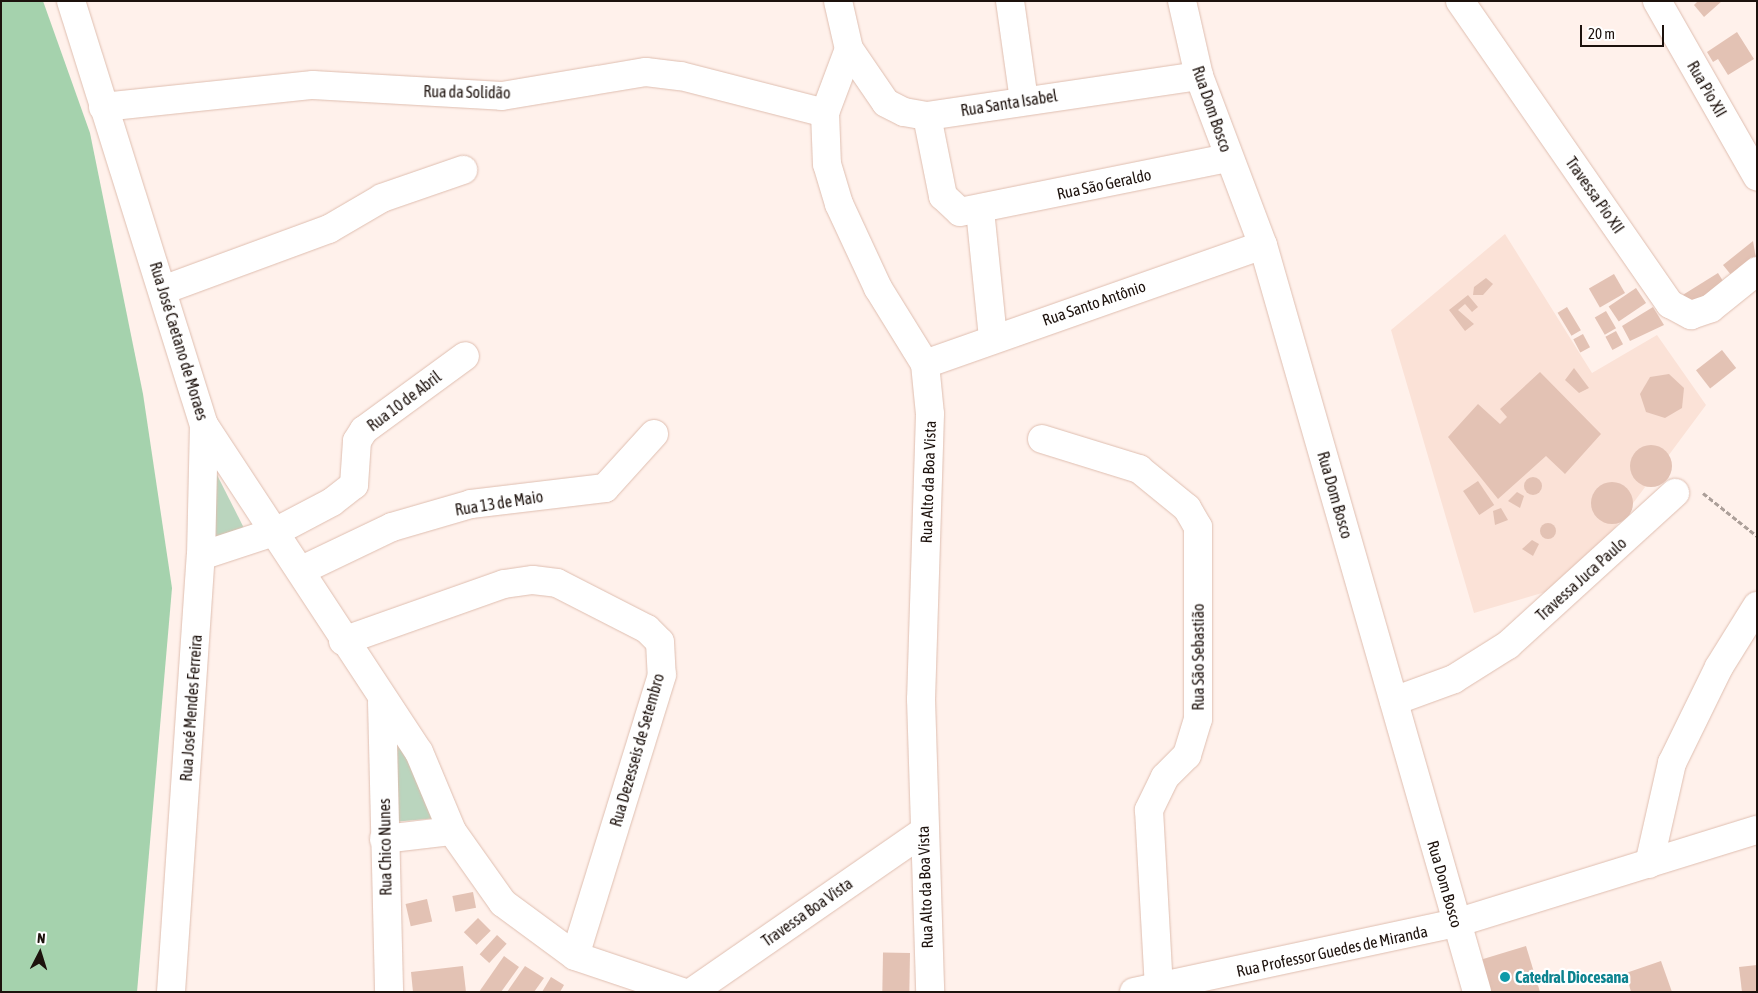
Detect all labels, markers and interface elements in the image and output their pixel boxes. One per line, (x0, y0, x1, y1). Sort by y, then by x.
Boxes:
scale bar (1583, 15, 1667, 47)
text: 20 m (1588, 25, 1615, 42)
street label: Rua Pio XII (1683, 58, 1731, 120)
street label: Rua Dom Bosco (1188, 63, 1236, 155)
street label: Rua da Solidão (423, 82, 511, 102)
street label: Rua Santa Isabel (959, 86, 1059, 120)
street label: Travessa Pio XII (1562, 153, 1628, 237)
street label: Rua São Geraldo (1055, 165, 1153, 203)
street label: Rua José Caetano de Moraes (146, 260, 212, 422)
street label: Rua Santo Antônio (1040, 276, 1148, 330)
street label: Rua 10 de Abril (363, 367, 445, 435)
street label: Rua Alto da Boa Vista (916, 420, 940, 544)
street label: Rua Dom Bosco (1313, 449, 1357, 541)
street label: Rua 13 de Maio (454, 487, 544, 519)
street label: Travessa Juca Paulo (1532, 533, 1630, 625)
street label: Rua São Sebastião (1188, 603, 1208, 711)
street label: Rua José Mendes Ferreira (176, 634, 206, 782)
street label: Rua Dezesseis de Setembro (606, 671, 668, 829)
street label: Rua Chico Nunes (375, 798, 395, 896)
street label: Rua Alto da Boa Vista (913, 825, 937, 949)
street label: Rua Dom Bosco (1423, 838, 1467, 930)
street label: Travessa Boa Vista (758, 874, 856, 950)
street label: Rua Professor Guedes de Miranda (1235, 921, 1429, 981)
north arrow (15, 928, 65, 978)
text: N (36, 930, 46, 946)
place label: Catedral Diocesana (1515, 967, 1629, 987)
marker: Catedral Diocesana (1499, 971, 1511, 983)

